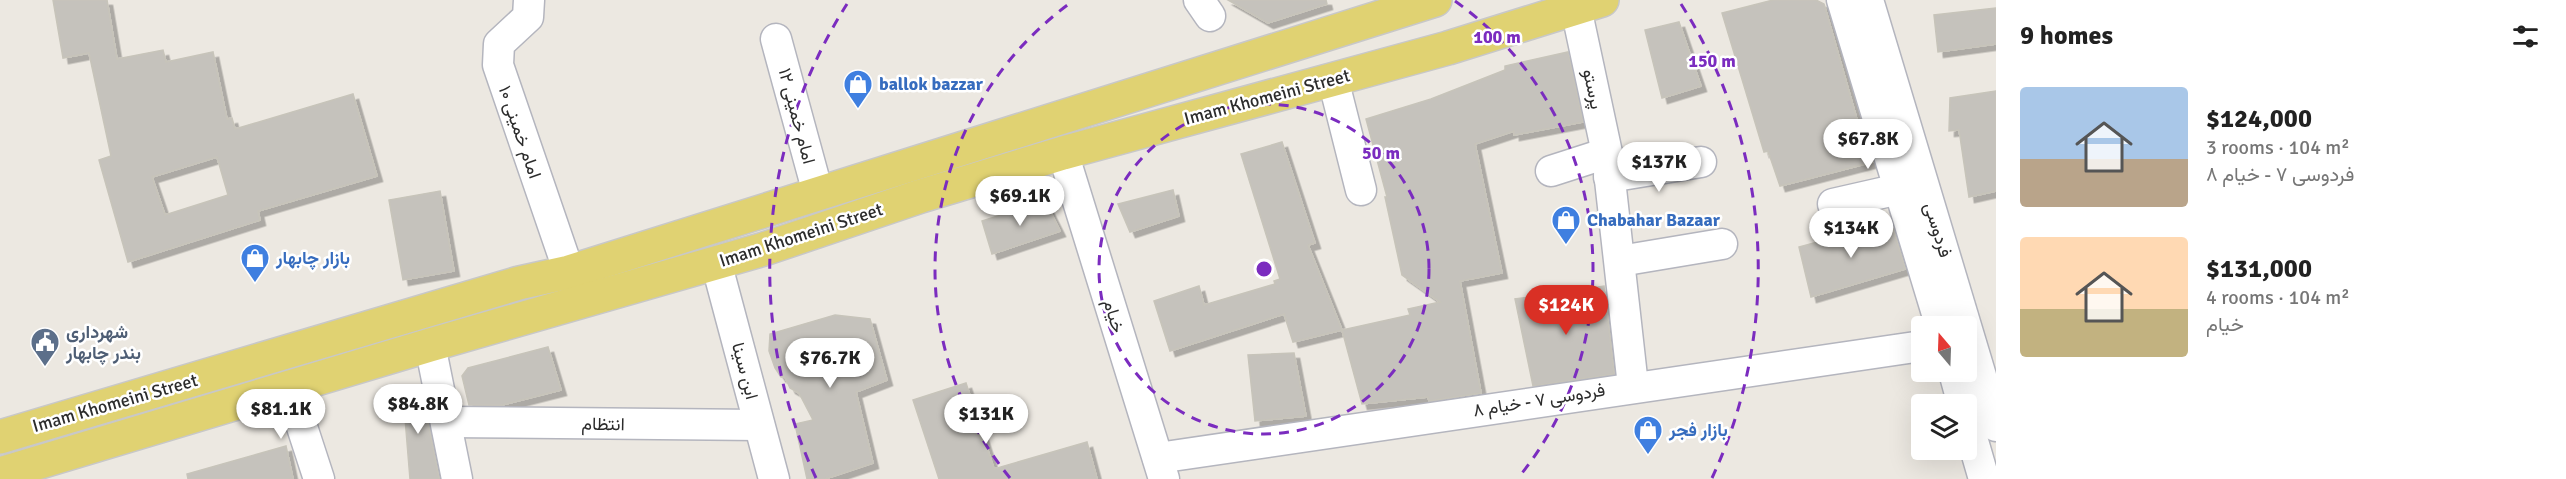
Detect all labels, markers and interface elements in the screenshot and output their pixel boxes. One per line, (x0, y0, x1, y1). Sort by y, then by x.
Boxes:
text: 9 homes (2020, 20, 2113, 52)
icon: filters (2509, 20, 2542, 53)
text: 100 m (1473, 26, 1521, 48)
text: 150 m (1688, 50, 1736, 72)
street label: Imam Khomeini Street (1182, 64, 1352, 130)
street label: امام خمینی ۱۲ (773, 66, 820, 167)
street label: پرستو (1577, 67, 1608, 111)
shop icon: ballok bazzar (842, 68, 874, 110)
place label: ballok bazzar (879, 73, 984, 95)
street label: امام خمینی ۱۰ (493, 83, 546, 182)
text: $124,000 (2206, 103, 2312, 135)
icon: home (2068, 111, 2140, 183)
pin: $67.8K (1819, 119, 1917, 170)
text: $67.8K (1837, 126, 1899, 151)
text: 3 rooms · 104 m² (2206, 135, 2350, 160)
text: 50 m (1362, 142, 1400, 164)
pin: $137K (1617, 142, 1701, 193)
text: $137K (1631, 149, 1687, 174)
text: فردوسی ۷ - خیام ۸ (2206, 162, 2354, 187)
pin: $69.1K (971, 176, 1069, 227)
text: $69.1K (989, 183, 1051, 208)
street label: Imam Khomeini Street (716, 198, 886, 272)
street label: فردوسی (1919, 200, 1957, 260)
shop icon: Chabahar Bazaar (1550, 204, 1582, 246)
pin: $134K (1809, 208, 1893, 259)
place label: Chabahar Bazaar (1587, 209, 1721, 231)
text: $134K (1823, 215, 1879, 240)
shop icon: بازار چابهار (239, 242, 271, 284)
place label: بازار چابهار (275, 247, 350, 270)
text: $131,000 (2206, 253, 2312, 285)
centre of rings (1254, 259, 1274, 279)
icon: home (2068, 261, 2140, 333)
pin: $124K (1524, 285, 1608, 336)
text: 4 rooms · 104 m² (2206, 285, 2350, 310)
text: $124K (1538, 292, 1594, 317)
street label: خیام (1098, 297, 1129, 336)
text: خیام (2206, 312, 2244, 337)
north arrow (1911, 316, 1977, 382)
map controls (1911, 316, 1977, 460)
place label: شهرداری بندر چابهار (65, 321, 141, 365)
public building icon: شهرداری بندر چابهار (29, 326, 61, 368)
pin: $76.7K (781, 338, 879, 389)
street label: ابن سینا (727, 340, 763, 402)
text: $76.7K (799, 345, 861, 370)
street label: Imam Khomeini Street (30, 369, 200, 437)
street label: فردوسی ۷ - خیام ۸ (1471, 379, 1607, 422)
pin: $84.8K (369, 384, 467, 435)
pin: $81.1K (232, 389, 330, 440)
text: $84.8K (387, 391, 449, 416)
pin: $131K (944, 394, 1028, 445)
button: layers (1911, 394, 1977, 460)
text: $81.1K (250, 396, 312, 421)
text: $131K (958, 401, 1014, 426)
street label: انتظام (581, 413, 625, 436)
shop icon: بازار فجر (1632, 414, 1664, 456)
place label: بازار فجر (1668, 419, 1728, 441)

